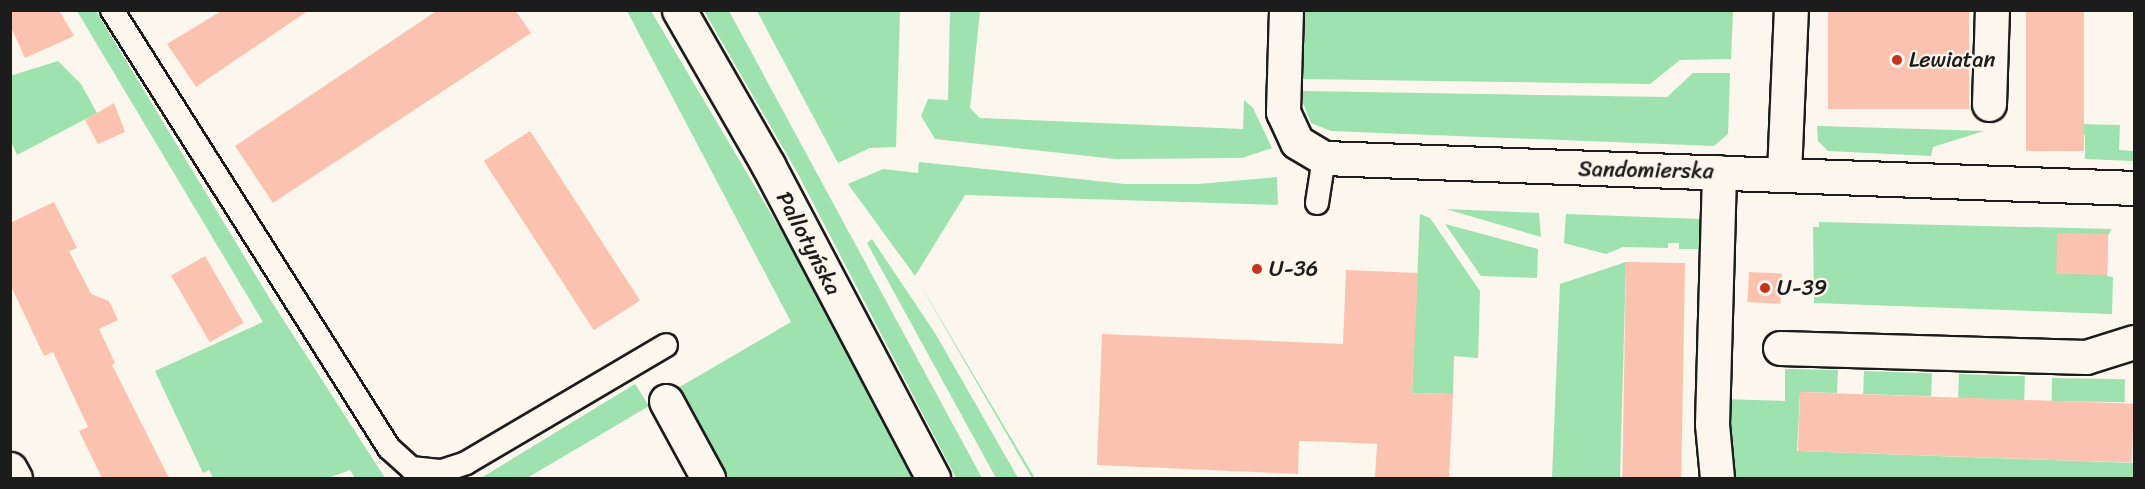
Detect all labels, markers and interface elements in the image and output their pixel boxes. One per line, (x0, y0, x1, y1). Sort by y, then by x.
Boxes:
place label: Lewiatan (1909, 47, 1995, 73)
marker: Lewiatan (1890, 53, 1904, 67)
street label: Sandomierska (1578, 156, 1714, 184)
street label: Pallotyńska (771, 187, 847, 299)
place label: U-36 (1269, 256, 1318, 282)
marker: U-36 (1250, 262, 1264, 276)
place label: U-39 (1777, 275, 1827, 301)
marker: U-39 (1758, 281, 1772, 295)

